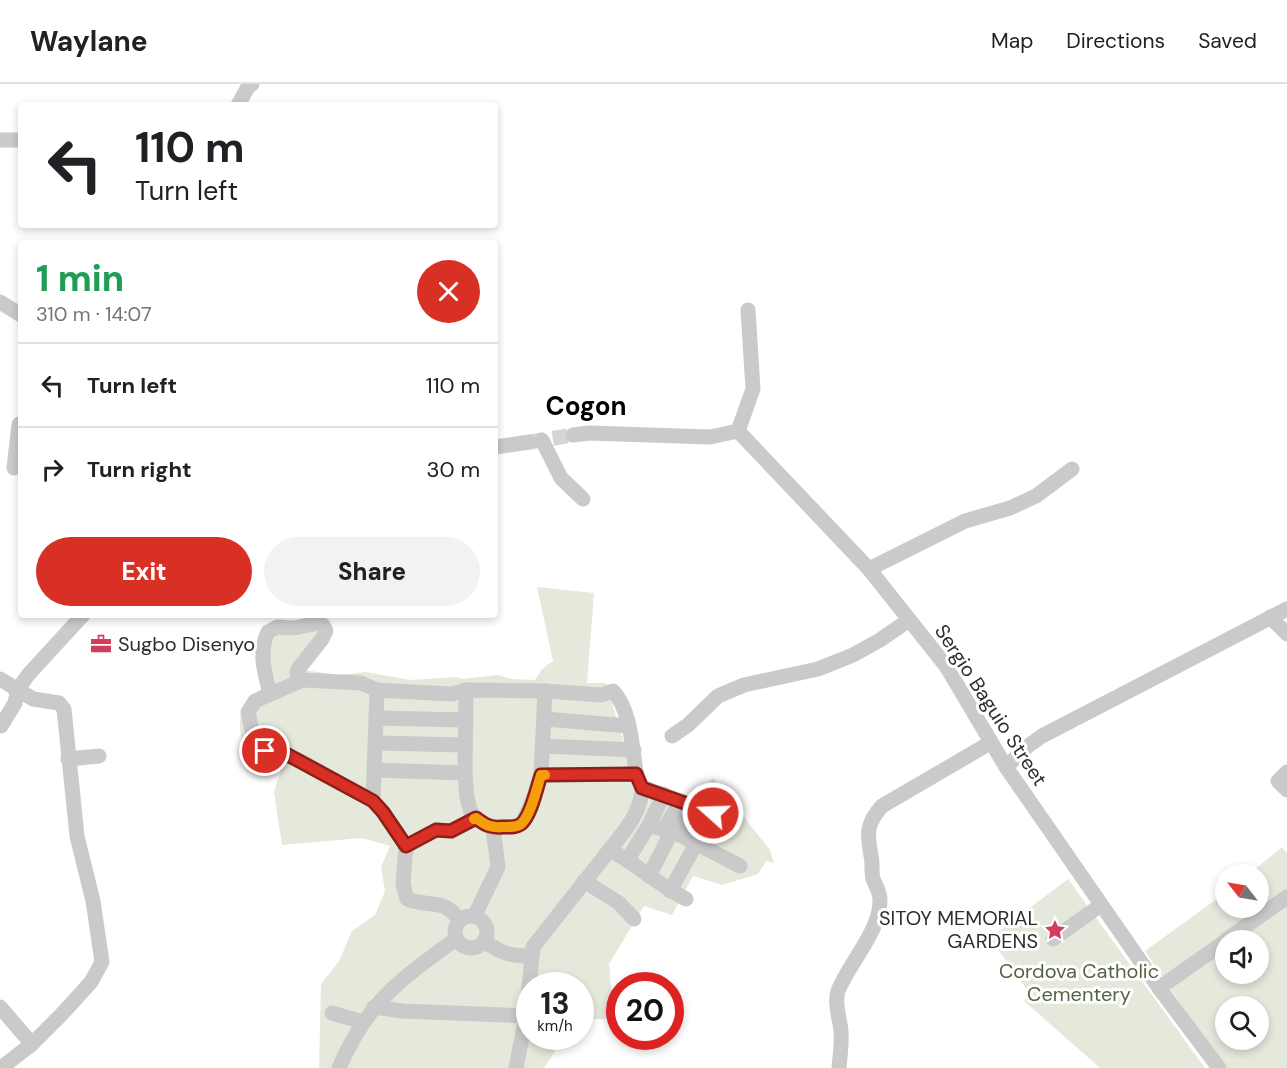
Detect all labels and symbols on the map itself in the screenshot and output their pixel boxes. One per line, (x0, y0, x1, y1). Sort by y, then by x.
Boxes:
district label: Cogon (545, 389, 627, 423)
street label: Sergio Baguio Street (929, 619, 1053, 791)
place label: Sugbo Disenyo (118, 631, 255, 657)
office icon: Sugbo Disenyo (89, 632, 113, 656)
pin (239, 725, 290, 776)
position arrow (681, 781, 745, 845)
north arrow (1215, 864, 1269, 918)
place label: SITOY MEMORIAL GARDENS (879, 905, 1038, 954)
place icon: SITOY MEMORIAL GARDENS (1043, 918, 1067, 942)
park label: Cordova Catholic Cementery (999, 958, 1159, 1007)
speed limit sign: 20 (606, 972, 684, 1050)

